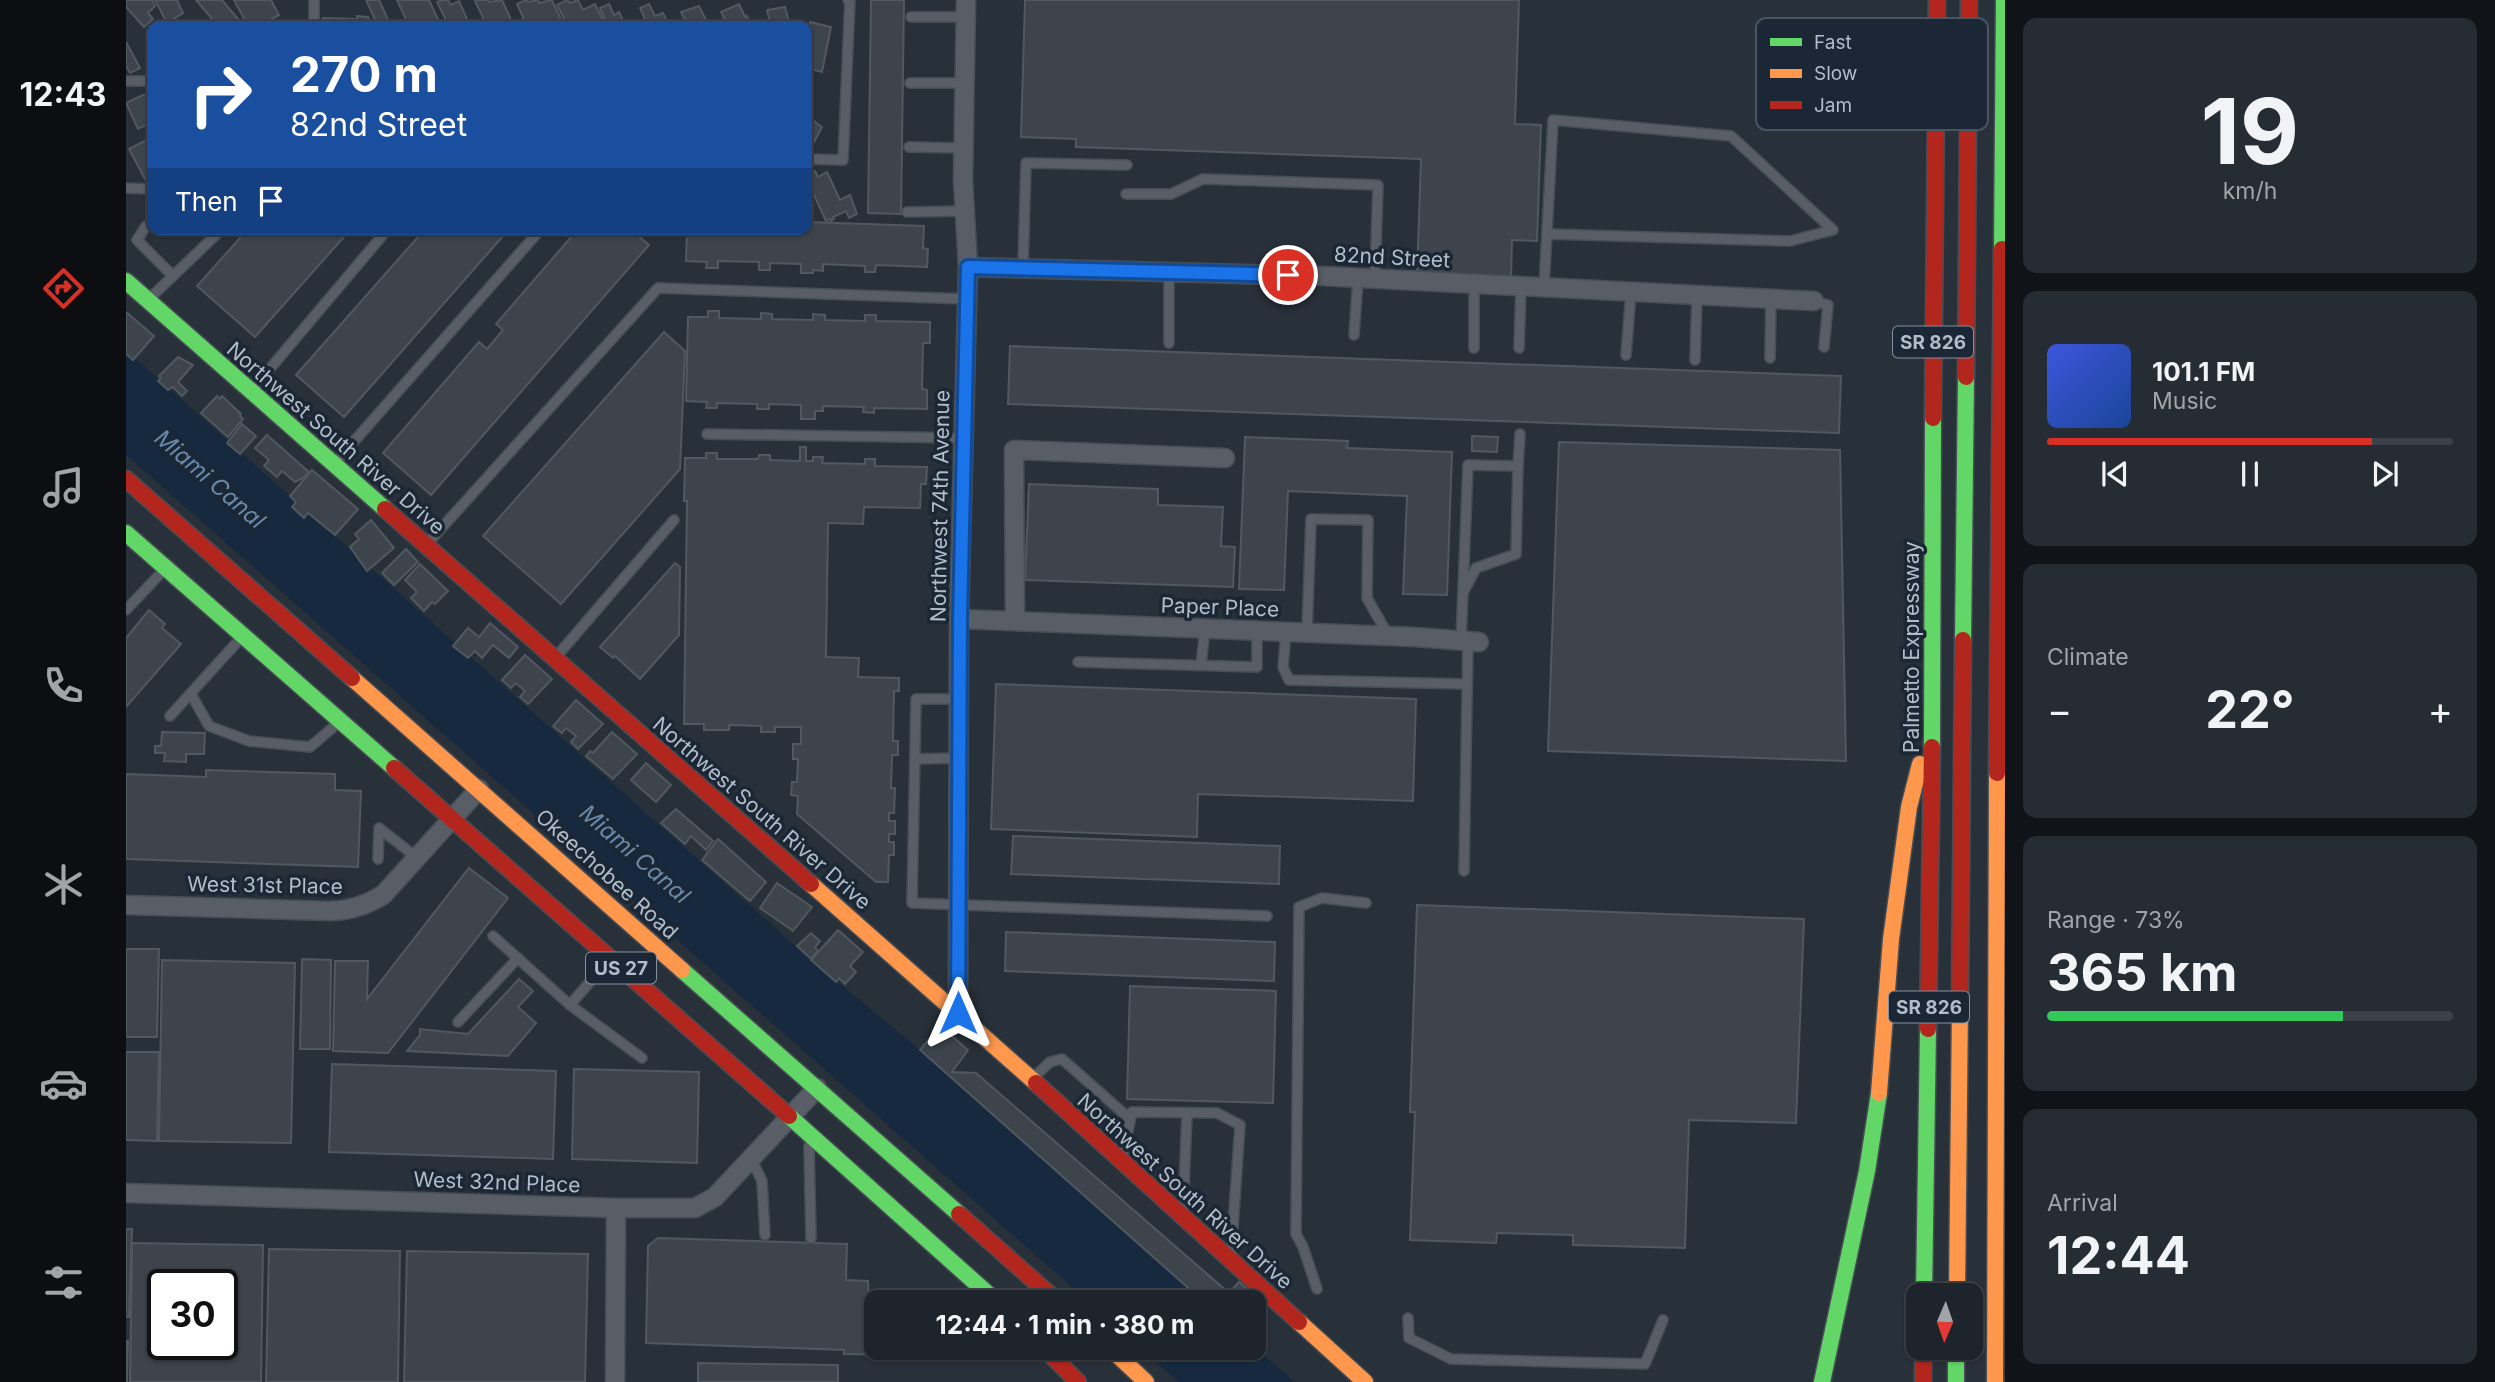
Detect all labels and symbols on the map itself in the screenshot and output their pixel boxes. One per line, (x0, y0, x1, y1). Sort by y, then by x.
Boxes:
legend (1756, 18, 1988, 130)
text: Fast (1814, 31, 1852, 54)
text: Slow (1814, 62, 1857, 85)
text: Jam (1814, 94, 1852, 117)
street label: 82nd Street (1333, 241, 1451, 273)
pin (1258, 245, 1318, 305)
road number: SR 826 (1893, 326, 1973, 358)
street label: Northwest South River Drive (222, 336, 450, 540)
street label: Northwest 74th Avenue (925, 390, 955, 622)
water label: Miami Canal (149, 424, 271, 535)
street label: Palmetto Expressway (1899, 541, 1924, 753)
street label: Paper Place (1160, 592, 1280, 622)
street label: Northwest South River Drive (648, 711, 876, 915)
water label: Miami Canal (574, 799, 696, 910)
street label: Okeechobee Road (531, 804, 683, 944)
street label: West 31st Place (187, 871, 343, 899)
road number: US 27 (586, 952, 656, 984)
position arrow (921, 976, 995, 1050)
road number: SR 826 (1889, 992, 1969, 1023)
street label: Northwest South River Drive (1072, 1088, 1298, 1294)
street label: West 32nd Place (413, 1167, 581, 1197)
speed limit sign: 30 (147, 1269, 238, 1360)
north arrow (1906, 1283, 1983, 1360)

